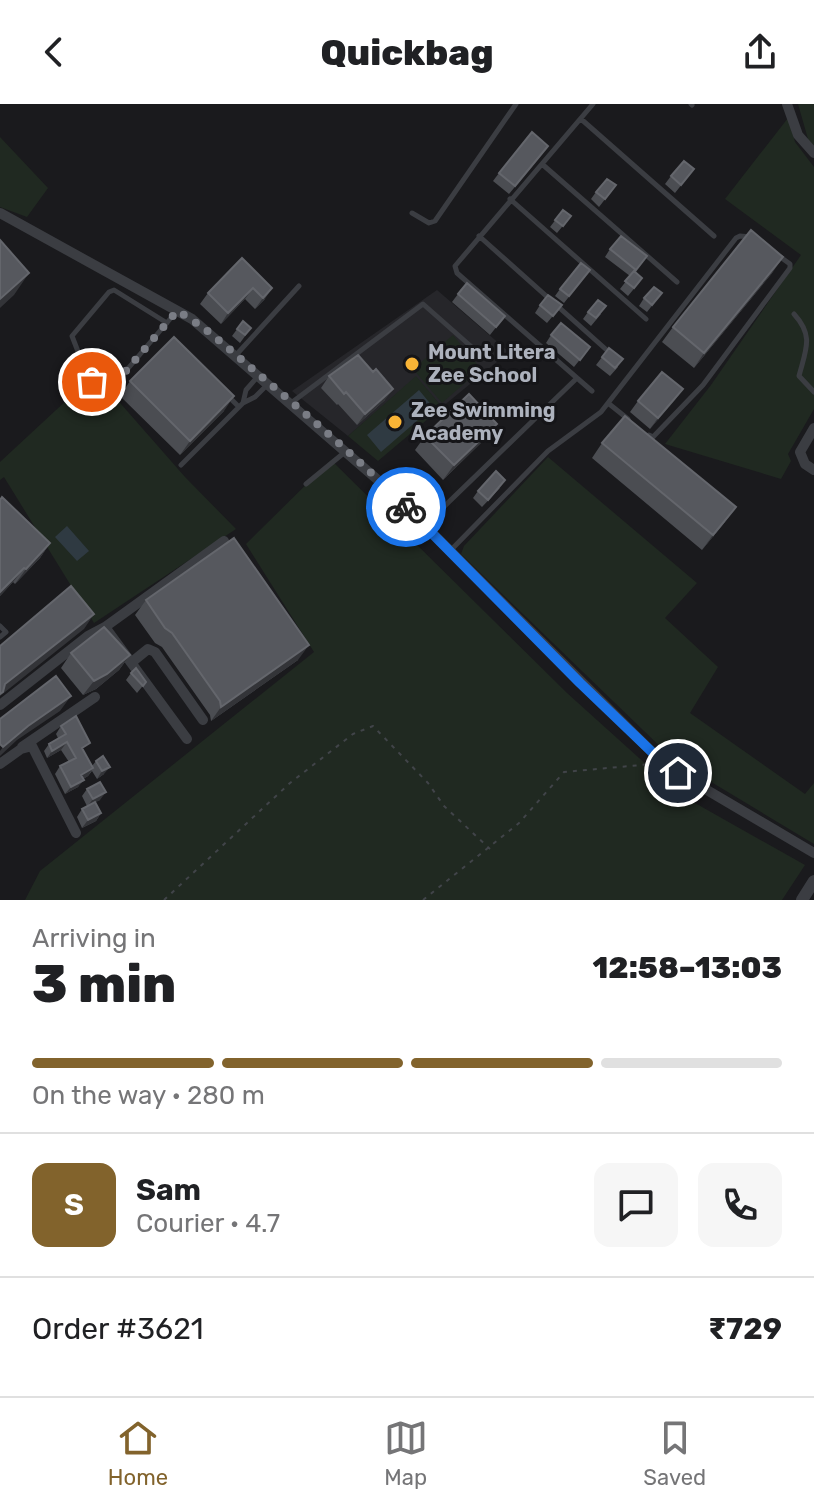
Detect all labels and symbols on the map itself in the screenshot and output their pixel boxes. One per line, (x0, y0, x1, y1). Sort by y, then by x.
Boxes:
place label: Mount Litera Zee School (428, 340, 556, 387)
pin (58, 348, 126, 416)
marker: Mount Litera Zee School (403, 355, 421, 373)
place label: Zee Swimming Academy (411, 398, 556, 445)
marker: Zee Swimming Academy (386, 413, 404, 431)
courier (366, 467, 446, 547)
pin (644, 739, 712, 807)

